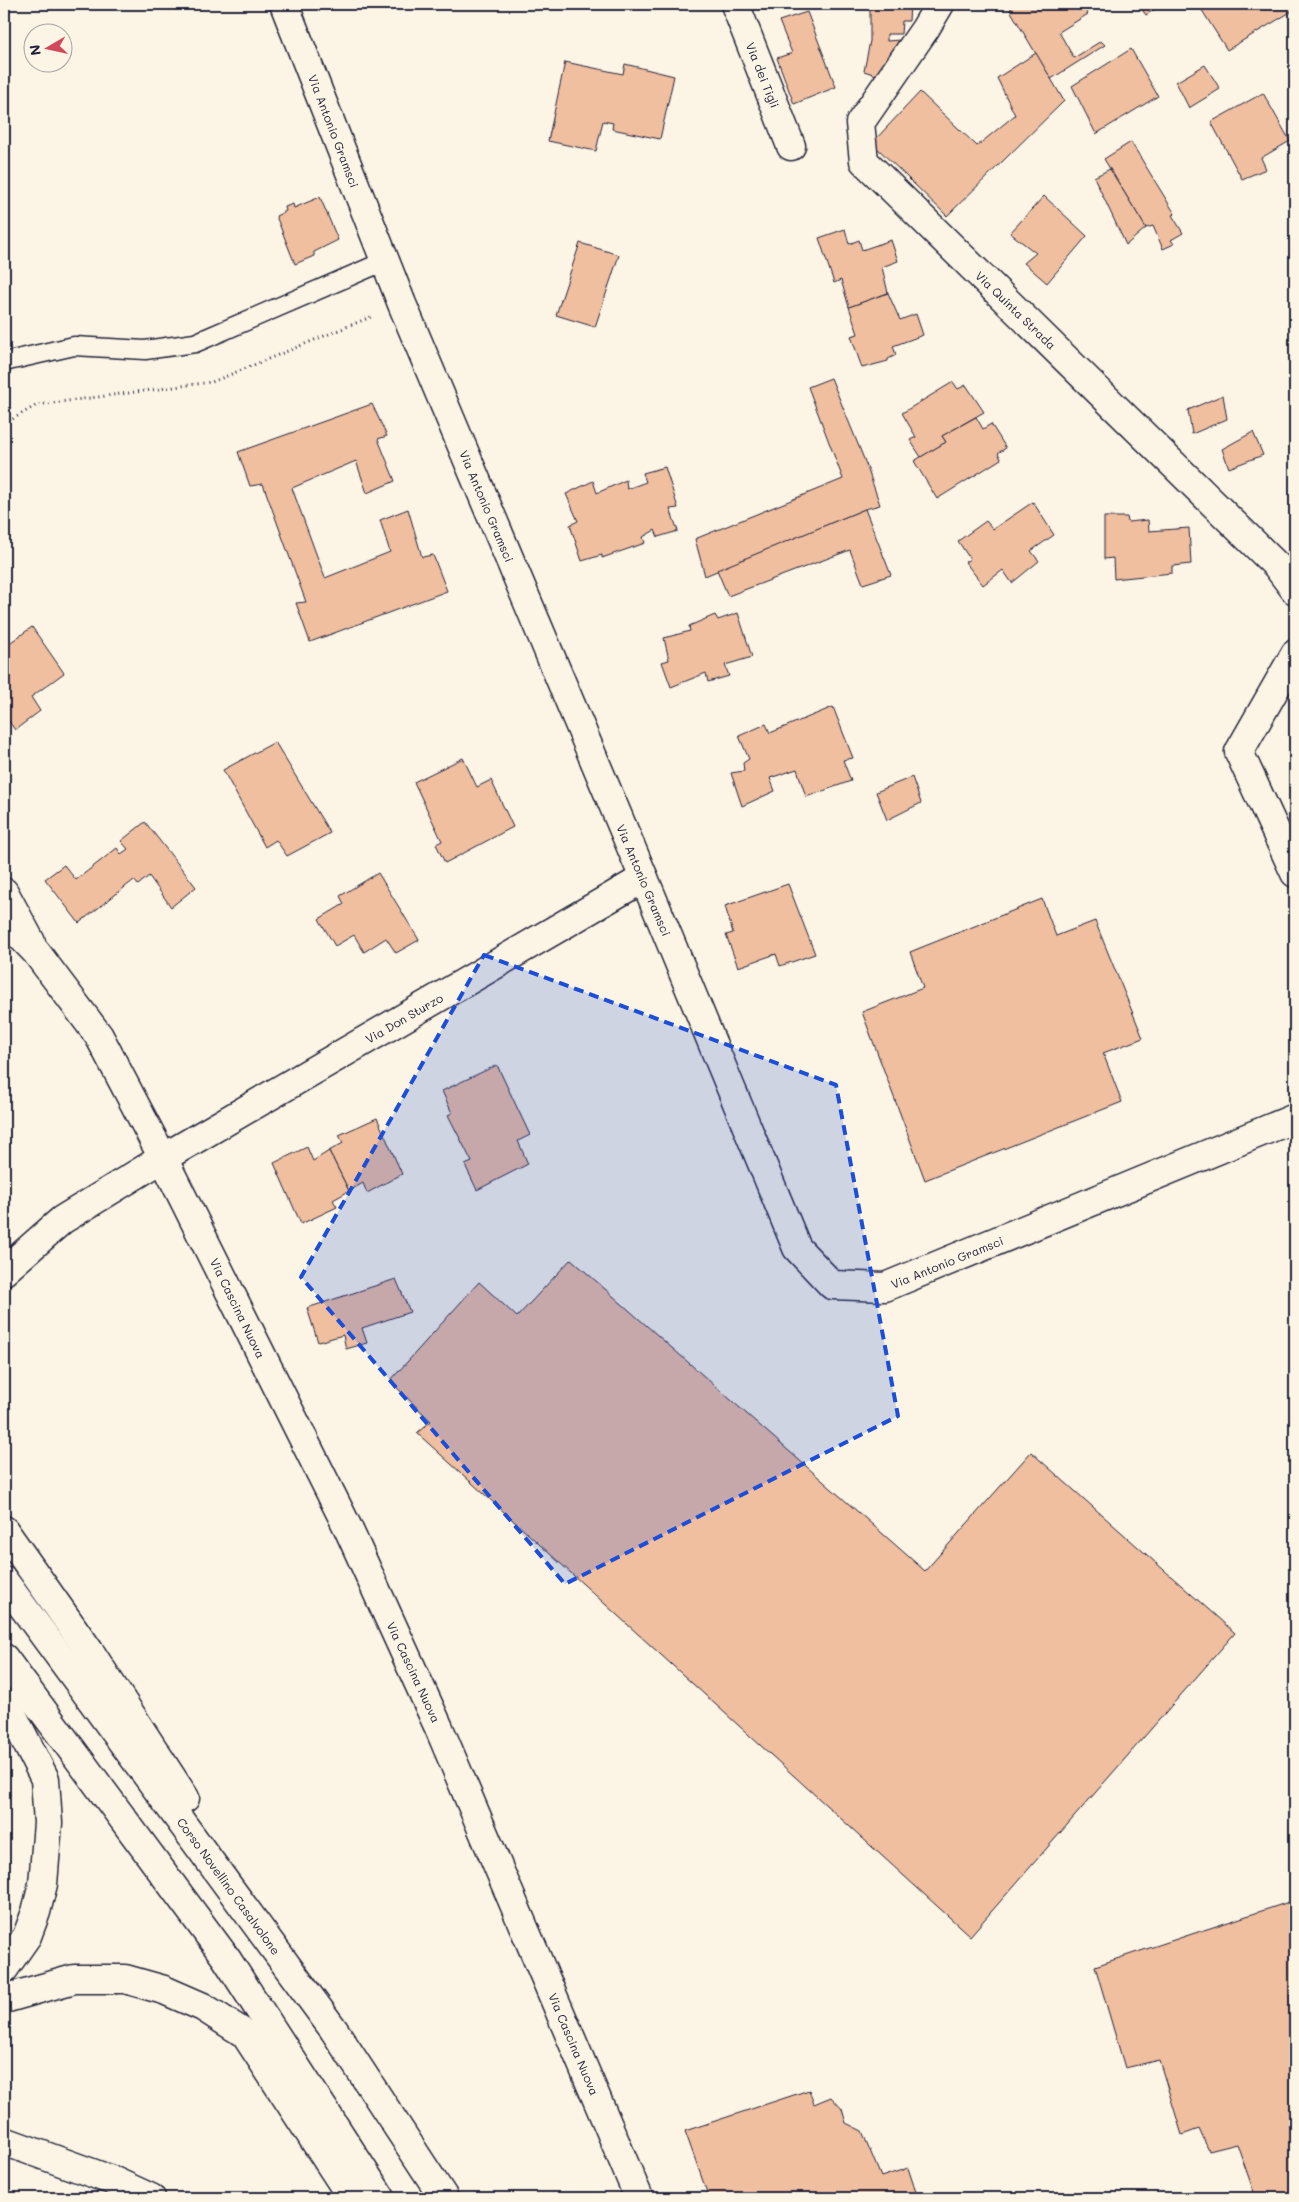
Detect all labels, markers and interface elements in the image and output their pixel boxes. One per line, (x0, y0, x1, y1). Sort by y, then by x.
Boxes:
north arrow (22, 22, 72, 72)
street label: Via dei Tigli (743, 40, 783, 110)
text: N (24, 43, 45, 57)
street label: Via Antonio Gramsci (305, 72, 363, 190)
street label: Via Quinta Strada (972, 267, 1060, 353)
street label: Via Antonio Gramsci (456, 448, 518, 564)
street label: Via Antonio Gramsci (613, 822, 675, 938)
street label: Via Don Sturzo (362, 989, 446, 1047)
street label: Via Antonio Gramsci (888, 1232, 1006, 1292)
street label: Via Cascina Nuova (207, 1255, 269, 1361)
street label: Via Cascina Nuova (384, 1619, 444, 1725)
street label: Corso Novellino Casalvolone (174, 1814, 284, 1958)
street label: Via Cascina Nuova (545, 1990, 603, 2098)

